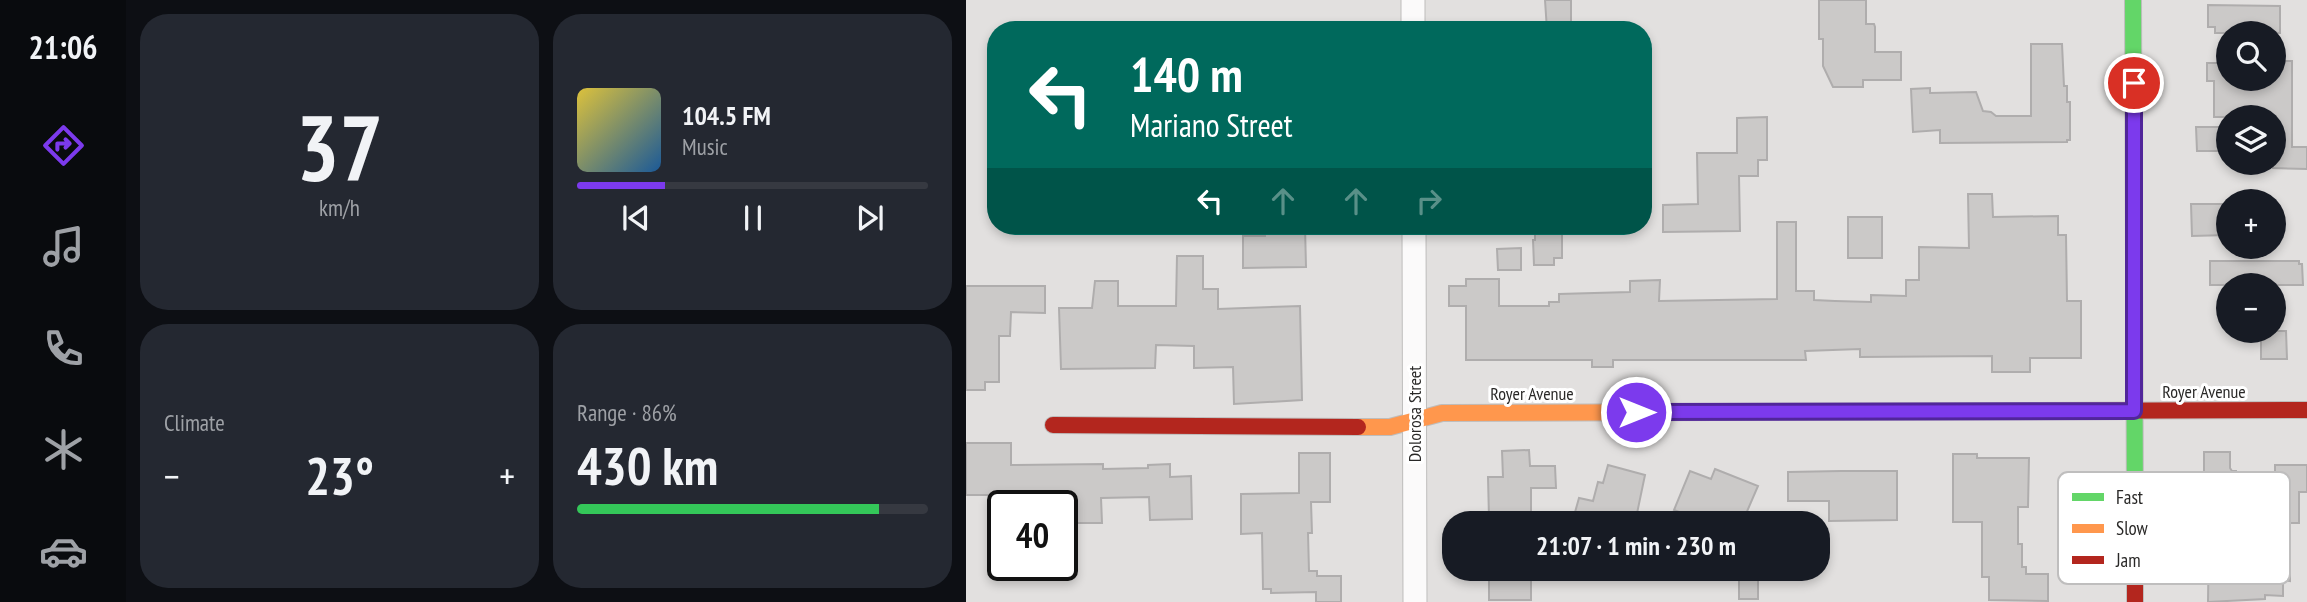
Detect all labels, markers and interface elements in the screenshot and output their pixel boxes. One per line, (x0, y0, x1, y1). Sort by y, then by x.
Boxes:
map controls (2216, 21, 2286, 343)
button: search (2216, 21, 2286, 91)
text: 21:06 (28, 26, 98, 68)
text: 140 m (1130, 42, 1243, 106)
icon: left (1015, 49, 1106, 140)
pin (2104, 53, 2164, 113)
icon: arrive (2115, 64, 2153, 102)
text: 37 (296, 88, 383, 206)
text: 104.5 FM (682, 99, 771, 132)
text: Mariano Street (1130, 104, 1293, 146)
button: layers (2216, 105, 2286, 175)
icon: directions (39, 121, 88, 170)
text: Music (682, 132, 728, 161)
icon: left (1191, 182, 1229, 220)
icon: ahead (1264, 182, 1302, 220)
icon: ahead (1337, 182, 1375, 220)
icon: right (1410, 182, 1448, 220)
button: + (2216, 189, 2286, 259)
text: km/h (319, 193, 360, 222)
icon: previous (617, 199, 655, 237)
icon: pause (734, 199, 772, 237)
icon: next (851, 199, 889, 237)
icon: music (39, 222, 88, 271)
button: − (2216, 273, 2286, 343)
icon: phone (39, 324, 88, 373)
street label: Dolorosa Street (1403, 366, 1426, 462)
position arrow (1599, 375, 1673, 449)
street label: Royer Avenue (2162, 380, 2246, 403)
street label: Royer Avenue (1490, 382, 1574, 405)
text: Range · 86% (577, 398, 677, 427)
text: Climate (164, 408, 225, 437)
icon: climate (39, 425, 88, 474)
text: 430 km (577, 432, 718, 499)
text: 23° (305, 442, 374, 509)
text: − (164, 451, 180, 500)
text: + (499, 451, 515, 500)
legend (2058, 472, 2290, 584)
text: Fast (2116, 485, 2144, 509)
speed limit sign: 40 (987, 490, 1078, 581)
text: Slow (2116, 516, 2149, 540)
icon: car (39, 527, 88, 576)
text: 21:07 · 1 min · 230 m (1536, 529, 1736, 562)
text: Jam (2115, 548, 2141, 572)

